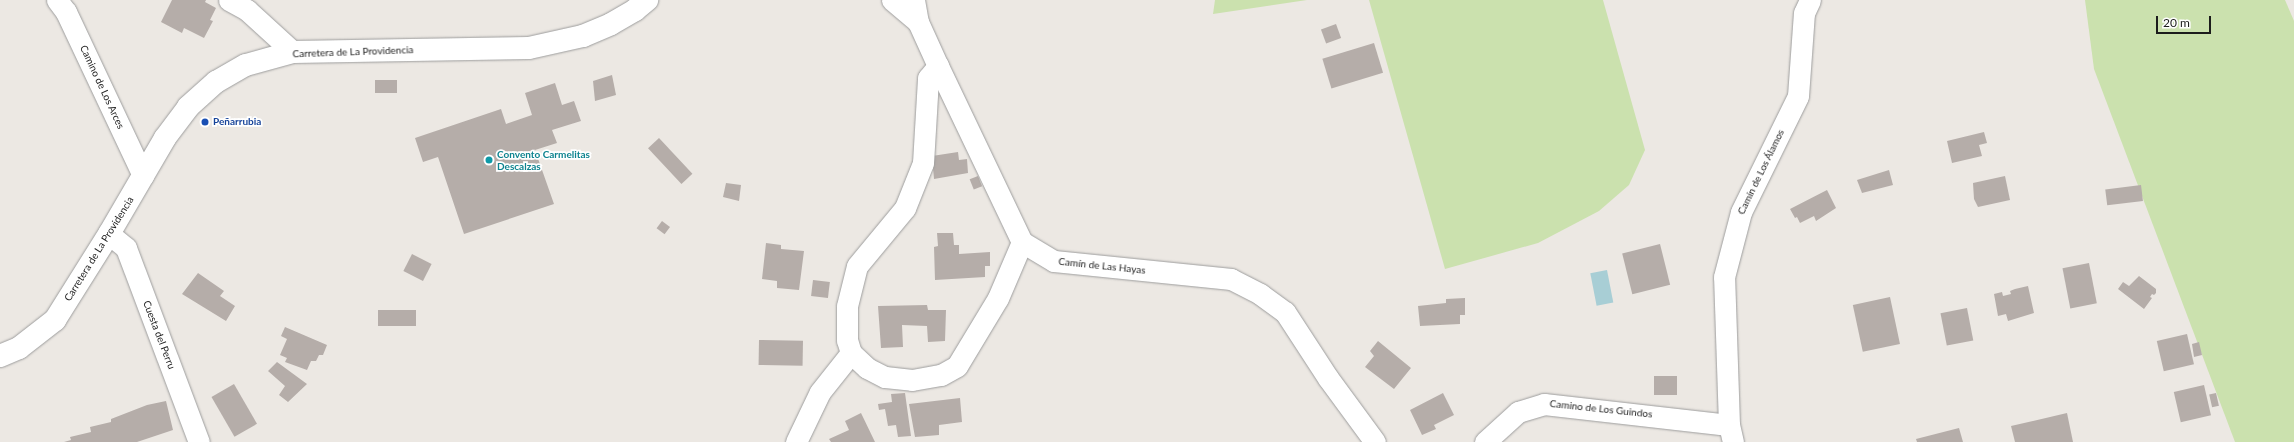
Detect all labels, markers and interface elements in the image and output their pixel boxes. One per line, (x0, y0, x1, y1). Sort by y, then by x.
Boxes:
scale bar (2158, 8, 2213, 34)
text: 20 m (2163, 15, 2190, 30)
street label: Camino de Los Arces (77, 43, 127, 131)
street label: Carretera de La Providencia (292, 44, 414, 60)
place label: Peñarrubia (213, 116, 261, 128)
marker: Peñarrubia (200, 117, 210, 127)
street label: Camín de Los Álamos (1735, 127, 1787, 217)
place label: Convento Carmelitas Descalzas (497, 148, 590, 172)
marker: Convento Carmelitas Descalzas (484, 155, 494, 165)
street label: Carretera de La Providencia (62, 194, 136, 304)
street label: Camín de Las Hayas (1058, 255, 1146, 277)
street label: Cuesta del Perru (140, 299, 178, 371)
street label: Camino de Los Guindos (1549, 398, 1653, 420)

